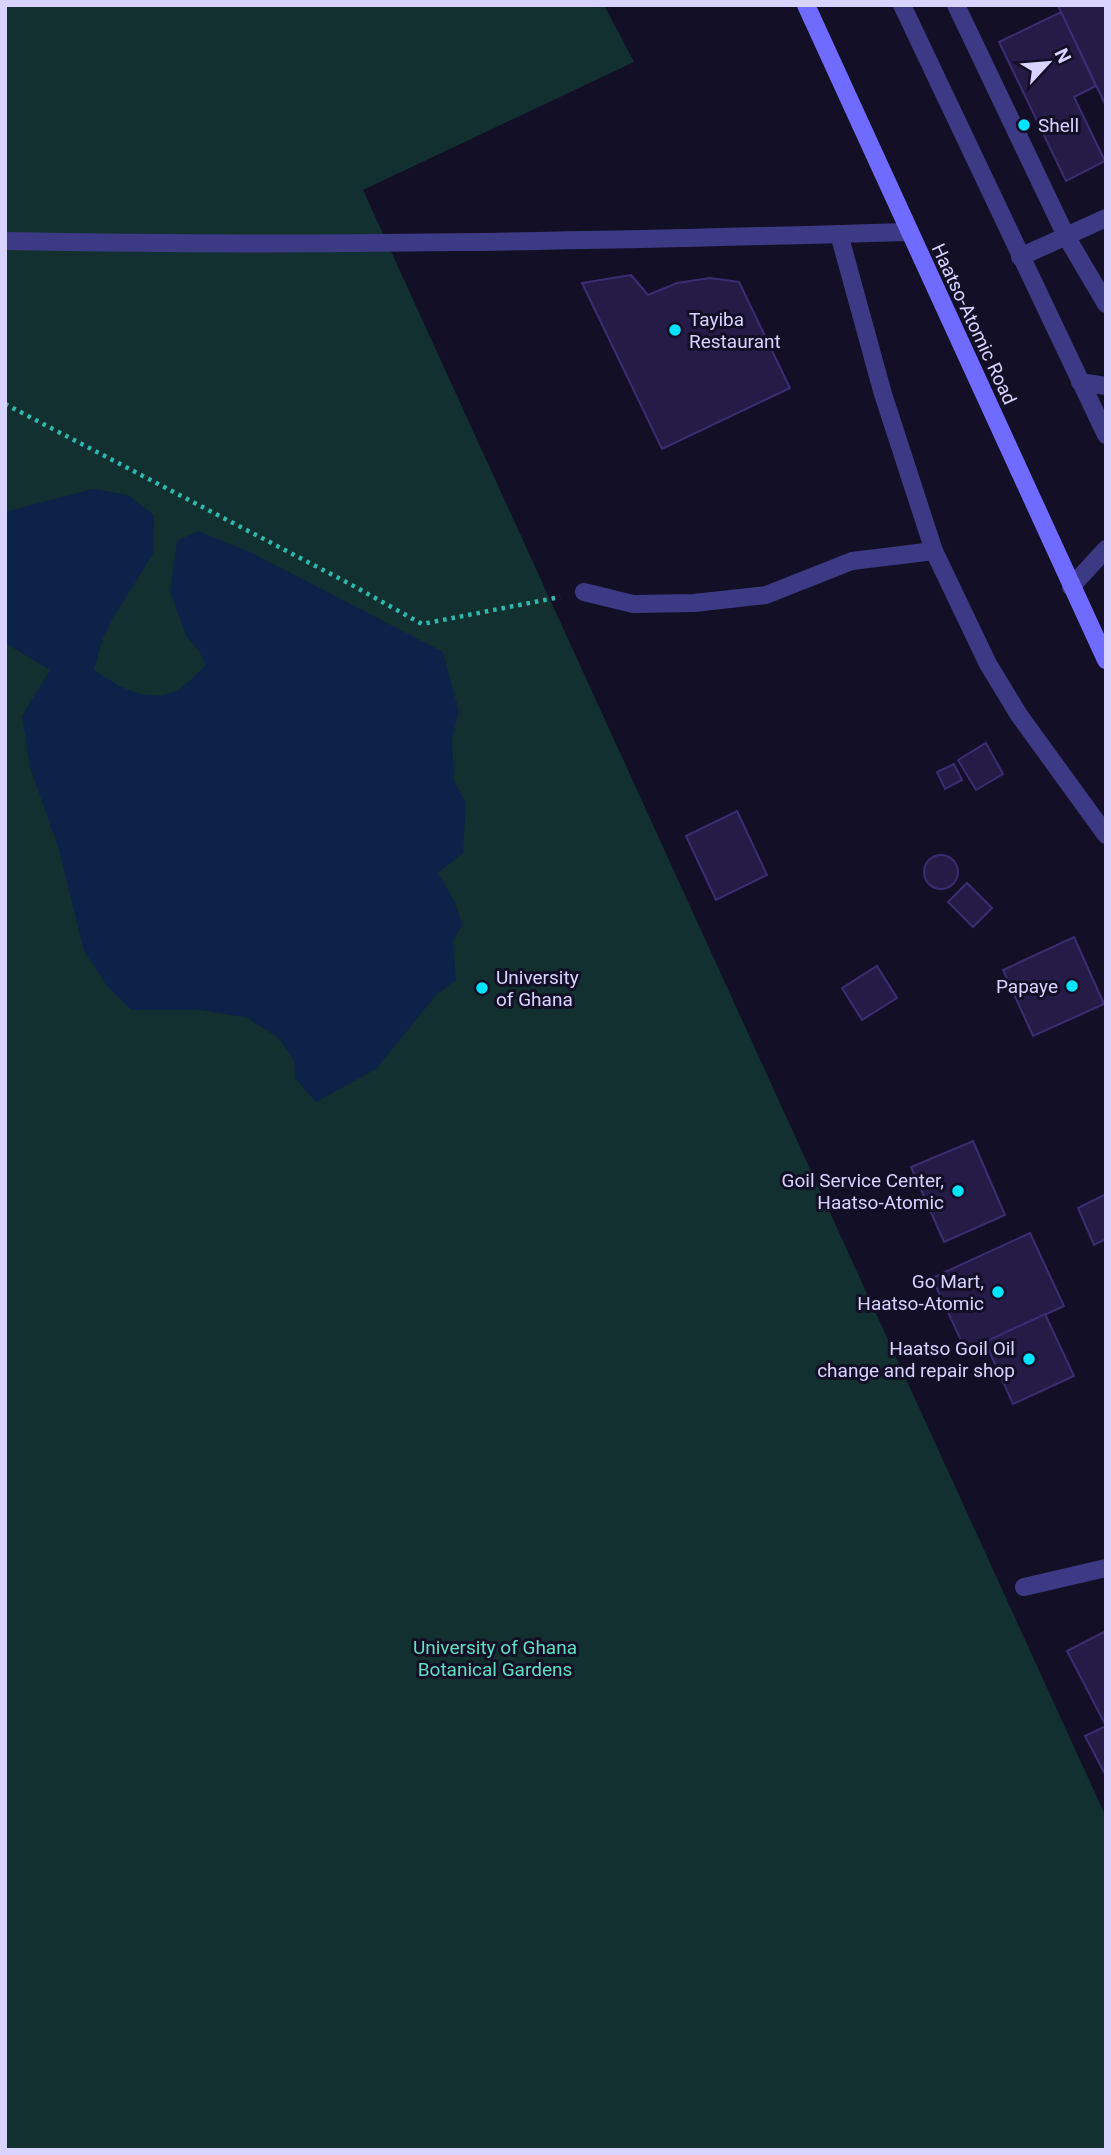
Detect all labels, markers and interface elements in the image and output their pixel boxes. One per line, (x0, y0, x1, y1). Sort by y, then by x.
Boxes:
north arrow (1013, 28, 1083, 98)
text: N (1050, 45, 1076, 67)
place label: Shell (1038, 114, 1079, 137)
marker: Shell (1016, 117, 1032, 133)
street label: Haatso-Atomic Road (927, 240, 1021, 408)
place label: Tayiba Restaurant (689, 308, 781, 353)
marker: Tayiba Restaurant (667, 322, 683, 338)
place label: University of Ghana (496, 966, 579, 1011)
place label: Papaye (996, 975, 1058, 998)
marker: Papaye (1064, 978, 1080, 994)
marker: University of Ghana (474, 980, 490, 996)
place label: Goil Service Center, Haatso-Atomic (781, 1169, 944, 1214)
marker: Goil Service Center, Haatso-Atomic (950, 1183, 966, 1199)
place label: Go Mart, Haatso-Atomic (857, 1270, 984, 1315)
marker: Go Mart, Haatso-Atomic (990, 1284, 1006, 1300)
place label: Haatso Goil Oil change and repair shop (817, 1337, 1015, 1382)
marker: Haatso Goil Oil change and repair shop (1021, 1351, 1037, 1367)
park label: University of Ghana Botanical Gardens (413, 1636, 577, 1681)

